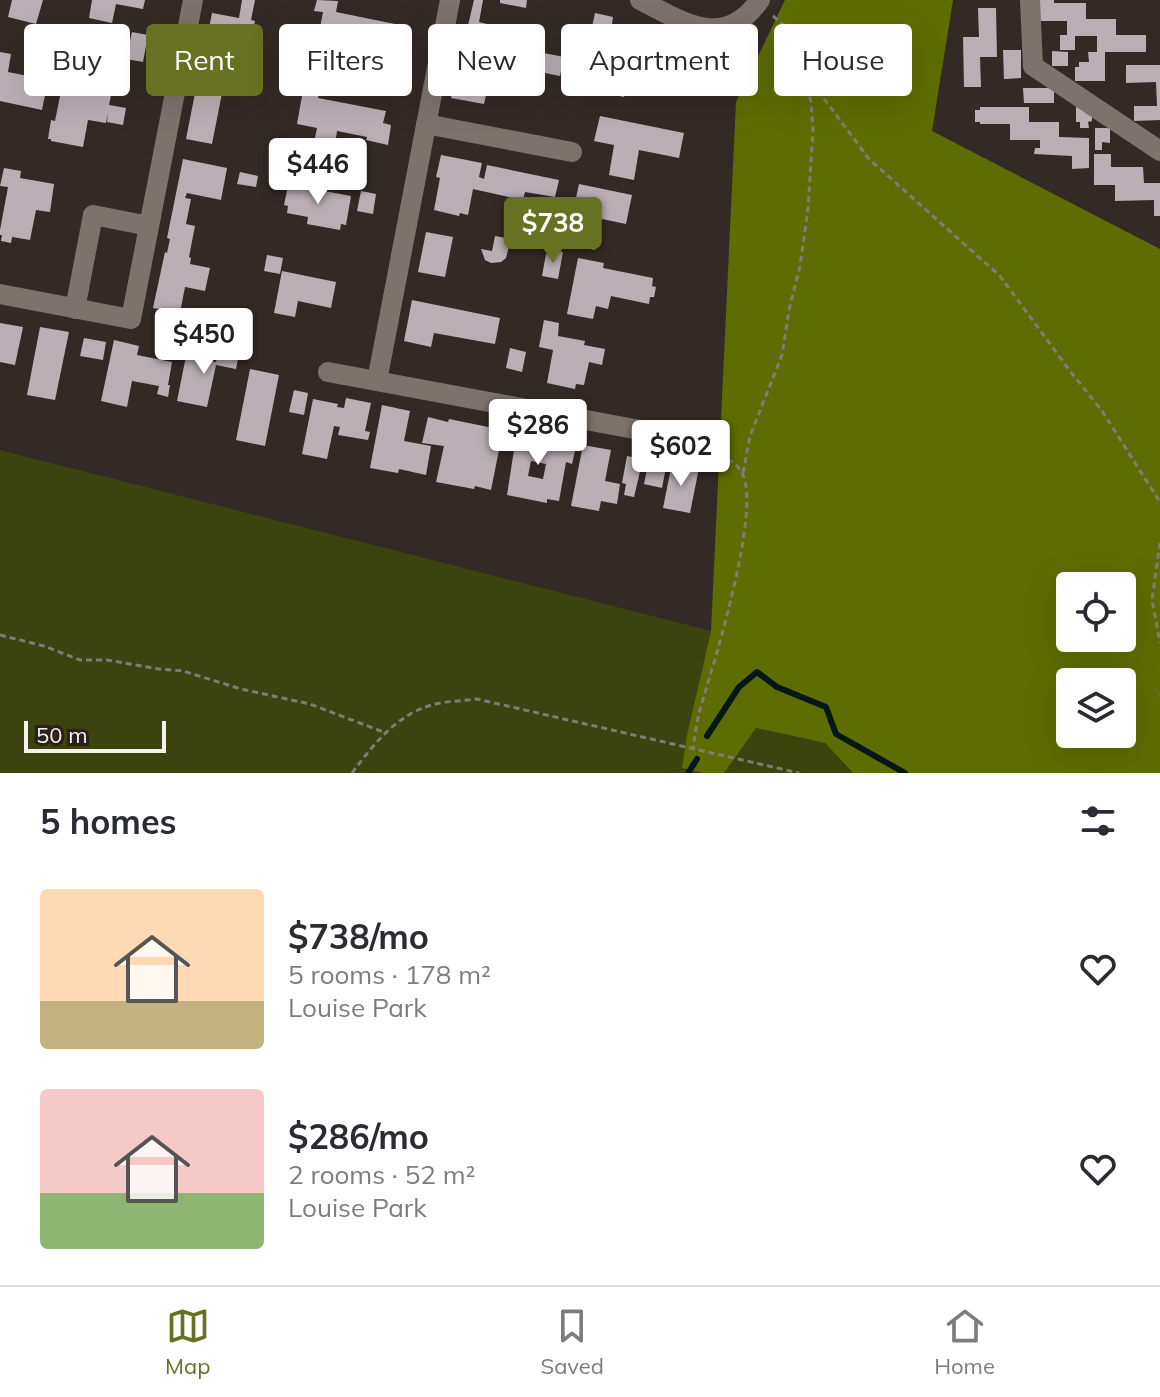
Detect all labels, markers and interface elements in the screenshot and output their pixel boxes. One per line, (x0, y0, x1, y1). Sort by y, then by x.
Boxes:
chip: Buy (24, 24, 130, 96)
chip: Rent (146, 24, 263, 96)
chip: Filters (279, 24, 412, 96)
chip: New (428, 24, 545, 96)
chip: Apartment (561, 24, 758, 96)
chip: House (774, 24, 912, 96)
pin: $446 (271, 138, 365, 206)
text: $446 (287, 147, 349, 180)
pin: $738 (506, 197, 600, 265)
text: $738 (522, 206, 584, 239)
pin: $450 (157, 308, 251, 376)
text: $450 (173, 317, 235, 350)
pin: $286 (491, 399, 585, 467)
text: $286 (507, 408, 569, 441)
pin: $602 (634, 420, 728, 488)
text: $602 (650, 429, 712, 462)
map controls (1056, 572, 1136, 748)
button: locate (1056, 572, 1136, 652)
button: layers (1056, 668, 1136, 748)
scale bar (24, 717, 166, 753)
text: 50 m (36, 721, 87, 749)
icon: filters (1076, 799, 1120, 843)
text: 5 homes (40, 800, 177, 843)
text: $738/mo (288, 915, 429, 958)
icon: home (104, 921, 200, 1017)
icon: heart (1076, 947, 1120, 991)
text: 5 rooms · 178 m² (288, 958, 491, 991)
text: Louise Park (288, 991, 427, 1024)
text: $286/mo (288, 1115, 429, 1158)
icon: home (104, 1121, 200, 1217)
icon: heart (1076, 1147, 1120, 1191)
text: 2 rooms · 52 m² (288, 1158, 475, 1191)
text: Louise Park (288, 1191, 427, 1224)
tab: Map (165, 1304, 210, 1380)
tab: Saved (541, 1304, 604, 1380)
tab: Home (934, 1304, 995, 1380)

